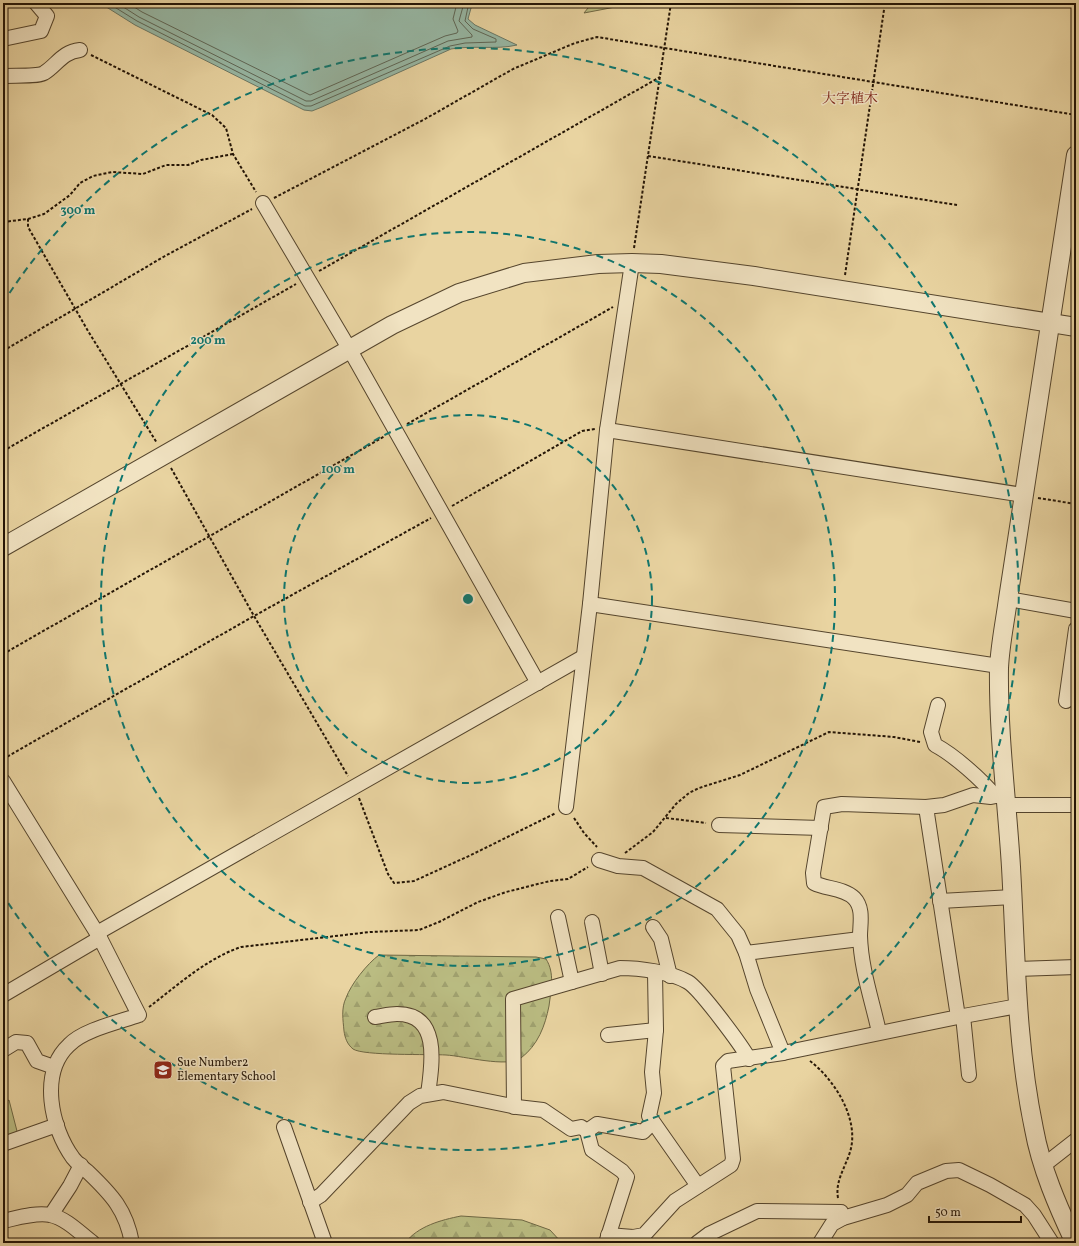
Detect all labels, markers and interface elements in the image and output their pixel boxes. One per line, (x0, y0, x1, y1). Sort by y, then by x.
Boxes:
district label: 大字植木 (822, 90, 878, 109)
text: 300 m (61, 203, 96, 219)
text: 200 m (190, 333, 226, 349)
text: 100 m (321, 462, 355, 478)
centre of rings (461, 592, 475, 606)
place label: Sue Number2 Elementary School (177, 1055, 276, 1085)
school or university icon: Sue Number2 Elementary School (152, 1059, 174, 1081)
scale bar (929, 1198, 1021, 1224)
text: 50 m (935, 1205, 961, 1221)

